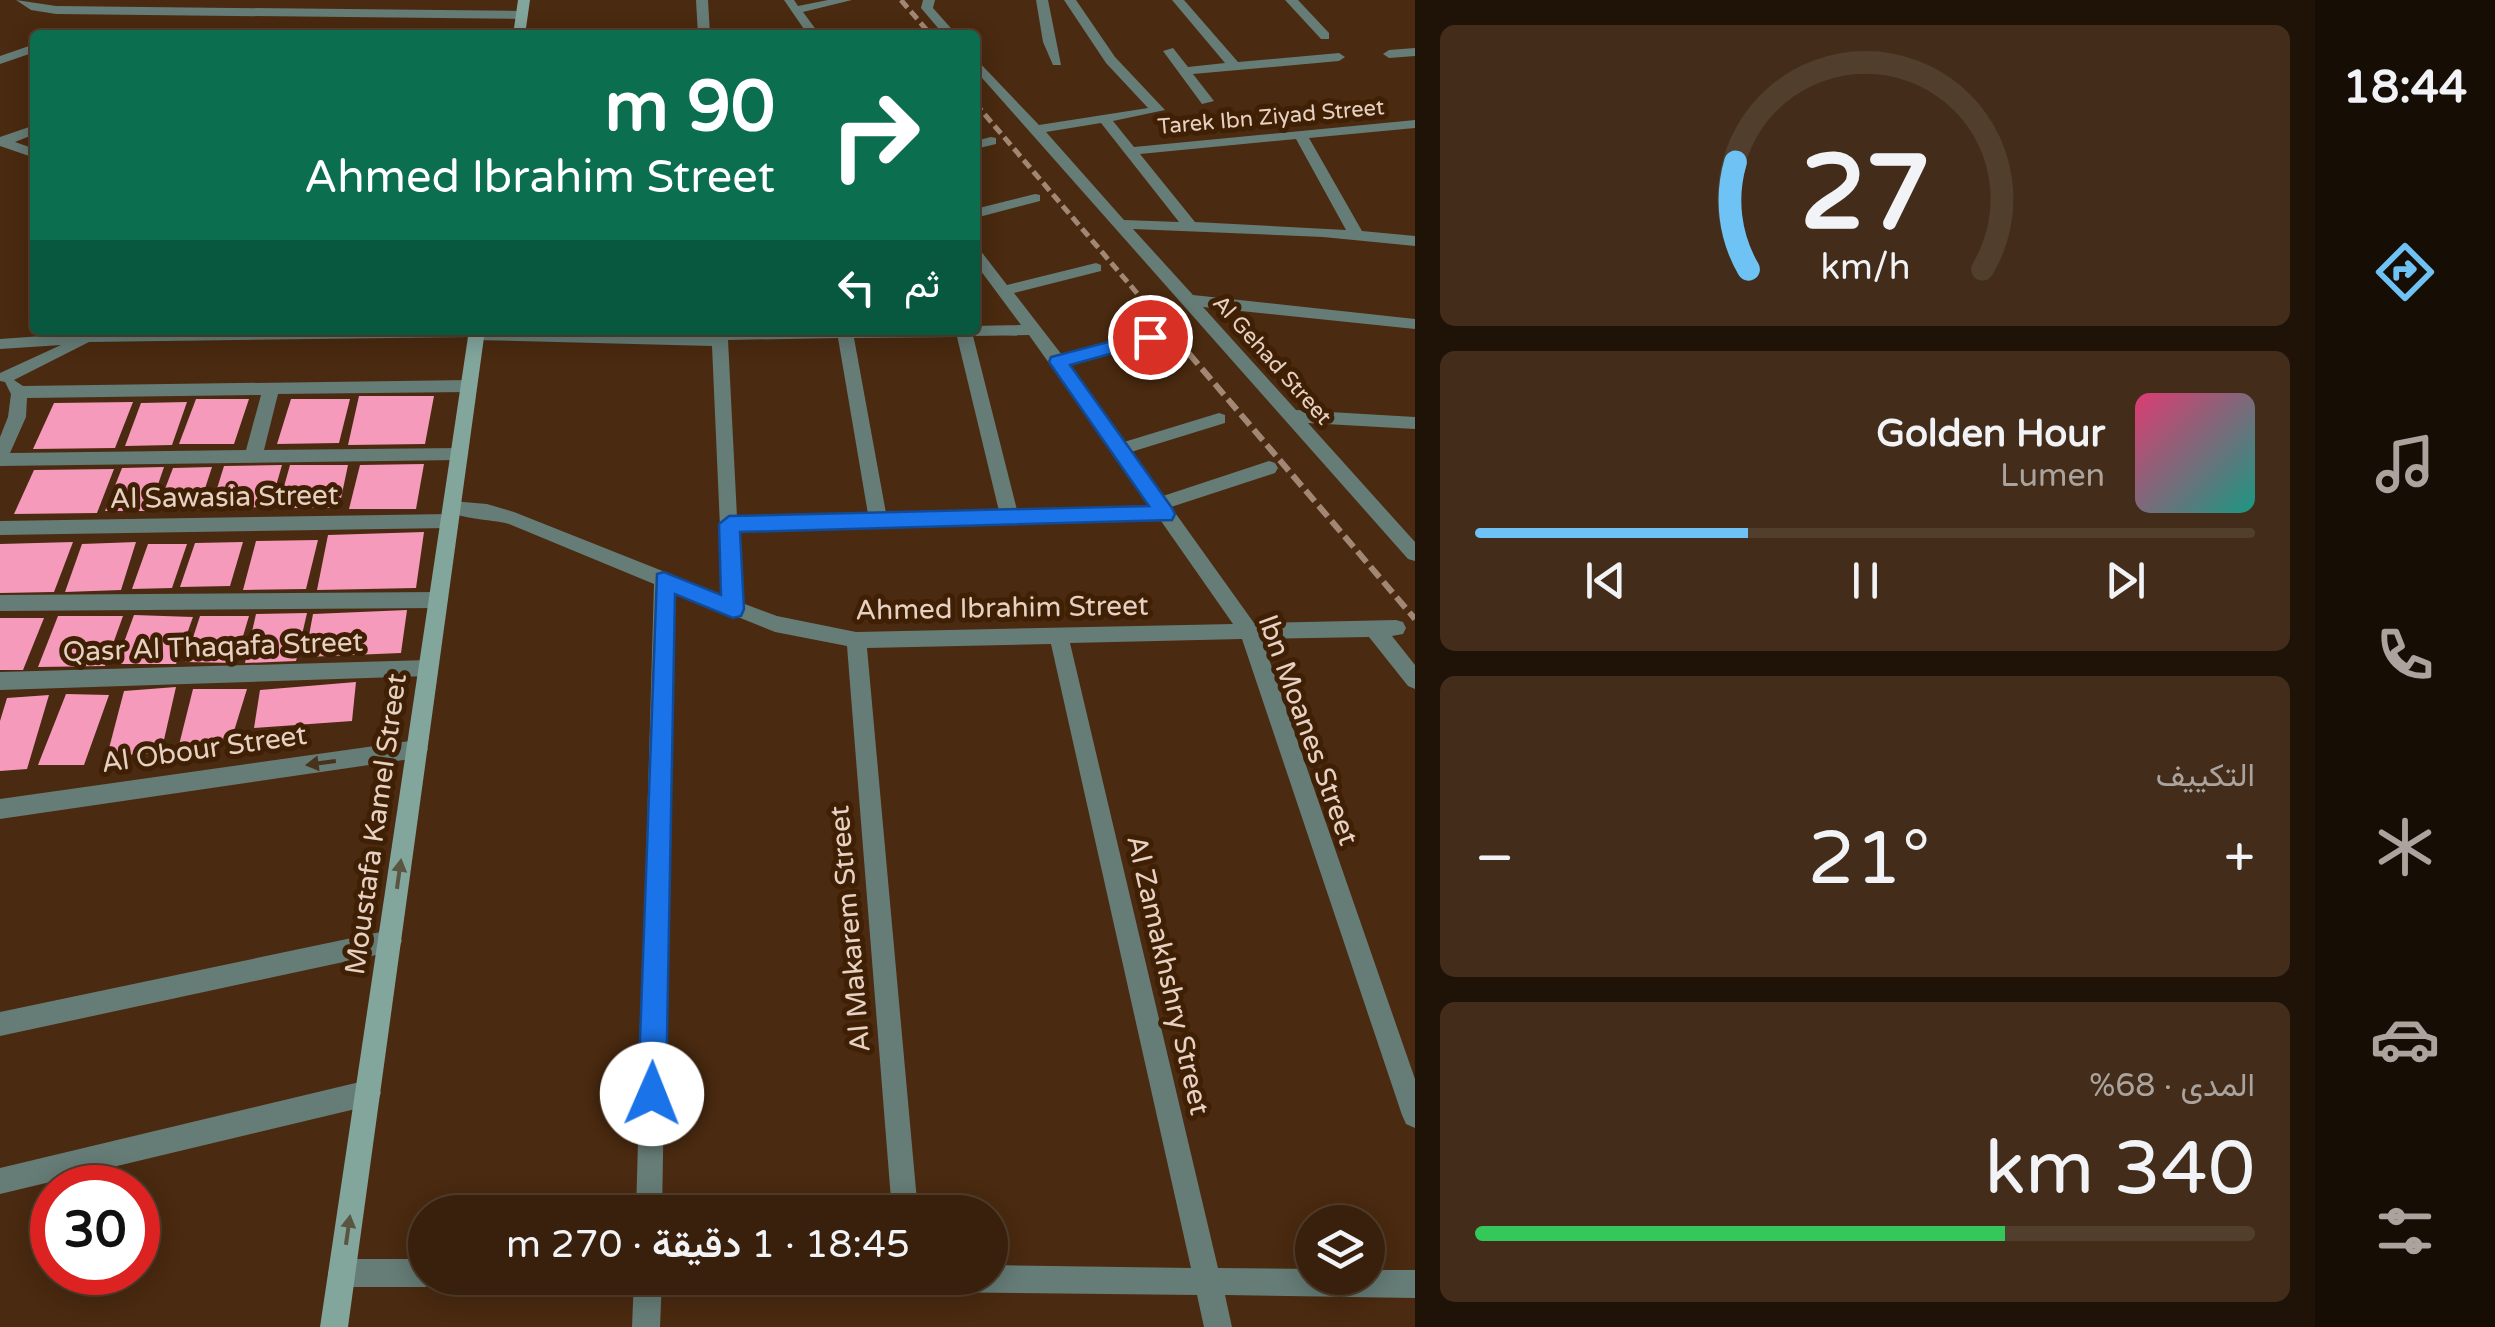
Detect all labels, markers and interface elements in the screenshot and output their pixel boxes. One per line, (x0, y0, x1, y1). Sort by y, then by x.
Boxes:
text: 18:44 (2343, 61, 2467, 115)
text: 90 m (605, 66, 775, 150)
icon: right (810, 70, 940, 200)
street label: Tarek Ibn Ziyad Street (1157, 94, 1385, 140)
text: 27 (1800, 132, 1930, 257)
text: Ahmed Ibrahim Street (304, 151, 775, 205)
icon: directions (2370, 237, 2440, 307)
text: km/h (1820, 246, 1910, 289)
icon: left (829, 260, 884, 315)
text: ثم (904, 262, 940, 308)
street label: Al Gehad Street (1207, 290, 1337, 430)
pin (1108, 295, 1193, 380)
icon: arrive (1123, 310, 1178, 365)
text: Golden Hour (1876, 411, 2105, 457)
icon: music (2370, 429, 2440, 499)
text: Lumen (2000, 457, 2105, 495)
street label: Al Sawasia Street (109, 478, 339, 516)
icon: previous (1578, 553, 1633, 608)
icon: pause (1838, 553, 1893, 608)
icon: next (2098, 553, 2153, 608)
street label: Ahmed Ibrahim Street (855, 588, 1149, 628)
street label: Ibn Moanes Street (1251, 610, 1366, 850)
icon: phone (2370, 620, 2440, 690)
street label: Qasr Al Thaqafa Street (62, 625, 364, 669)
street label: Moustafa Kamel Street (338, 671, 414, 977)
street label: Al Obour Street (99, 718, 309, 780)
one-way arrow (304, 755, 336, 771)
text: التكييف (2156, 757, 2255, 795)
street label: Al Makarem Street (822, 804, 878, 1054)
icon: climate (2370, 812, 2440, 882)
text: 21° (1808, 814, 1930, 904)
text: − (1475, 826, 1514, 892)
text: + (2224, 826, 2255, 892)
street label: Al Zamakhshry Street (1119, 832, 1217, 1118)
one-way arrow (392, 858, 408, 889)
icon: car (2370, 1004, 2440, 1074)
position arrow (600, 1042, 704, 1146)
text: المدى · 68% (2089, 1067, 2255, 1105)
text: 340 km (1984, 1124, 2255, 1214)
speed limit sign: 30 (30, 1165, 160, 1295)
icon: filters (2370, 1196, 2440, 1266)
map controls (1295, 1205, 1385, 1295)
button: layers (1295, 1205, 1385, 1295)
one-way arrow (341, 1214, 357, 1246)
text: 18:45 · 1 دقيقة · 270 m (506, 1222, 910, 1268)

